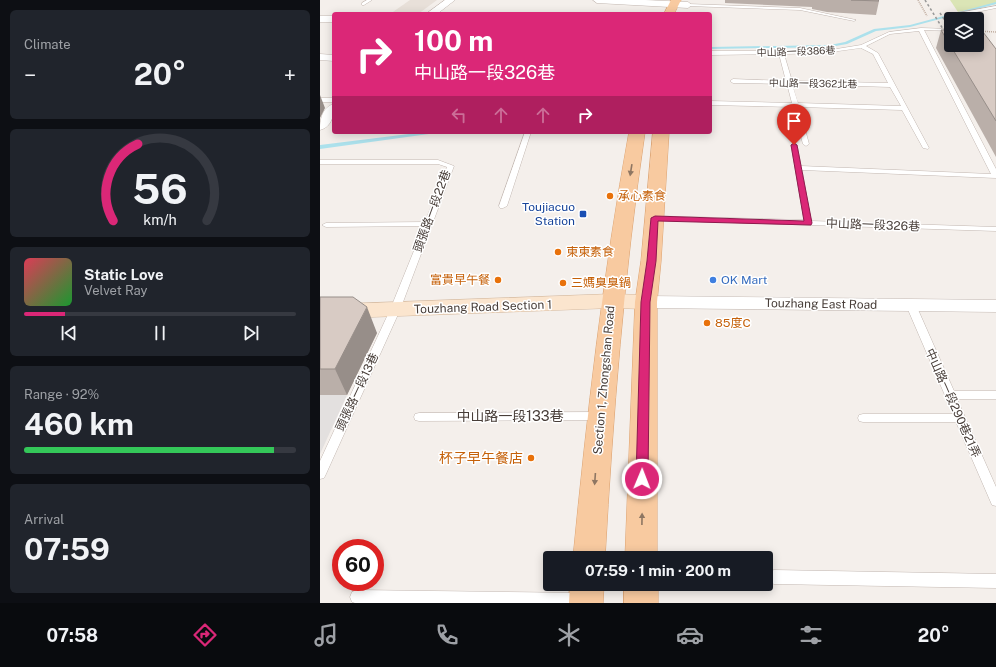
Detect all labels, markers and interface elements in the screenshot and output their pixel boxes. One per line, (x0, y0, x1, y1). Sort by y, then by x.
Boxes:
map controls (944, 12, 984, 52)
button: layers (944, 12, 984, 52)
text: 100 m (414, 24, 493, 57)
icon: right (348, 28, 400, 80)
text: Climate (24, 37, 71, 52)
street label: 中山路一段386巷 (756, 44, 836, 58)
text: 20° (134, 56, 186, 92)
text: − (24, 62, 36, 88)
text: + (284, 62, 296, 88)
text: 中山路一段326巷 (414, 62, 555, 83)
street label: 中山路一段362北巷 (769, 76, 857, 90)
icon: left (448, 104, 470, 126)
icon: ahead (490, 104, 512, 126)
icon: ahead (532, 104, 554, 126)
icon: right (574, 104, 596, 126)
pin (777, 104, 811, 145)
icon: arrive (783, 110, 805, 132)
text: 56 (132, 164, 188, 213)
one-way arrow (627, 164, 633, 176)
street label: 頭張路一段22巷 (411, 168, 453, 254)
place label: 承心素食 (618, 189, 666, 203)
marker: 承心素食 (605, 191, 615, 201)
place label: Toujiacuo Station (522, 200, 575, 228)
marker: Toujiacuo Station (578, 209, 588, 219)
text: km/h (143, 210, 177, 227)
street label: 中山路一段326巷 (826, 216, 920, 234)
place label: 東東素食 (566, 245, 614, 259)
marker: 東東素食 (553, 247, 563, 257)
text: Static Love (84, 266, 164, 283)
place label: 富貴早午餐 (430, 273, 490, 287)
place label: OK Mart (721, 273, 768, 287)
marker: 富貴早午餐 (493, 275, 503, 285)
marker: OK Mart (708, 275, 718, 285)
place label: 三媽臭臭鍋 (571, 276, 631, 290)
marker: 三媽臭臭鍋 (558, 278, 568, 288)
text: Velvet Ray (84, 283, 148, 298)
street label: Touzhang East Road (765, 296, 877, 312)
street label: Touzhang Road Section 1 (414, 298, 552, 316)
street label: Section 1, Zhongshan Road (591, 305, 617, 455)
place label: 85度C (715, 316, 751, 330)
marker: 85度C (702, 318, 712, 328)
icon: previous (58, 322, 80, 344)
icon: pause (149, 322, 171, 344)
icon: next (240, 322, 262, 344)
street label: 中山路一段290巷21弄 (923, 346, 983, 460)
street label: 頭張路一段13巷 (333, 351, 381, 433)
text: Range · 92% (24, 387, 99, 402)
text: 460 km (24, 406, 134, 442)
street label: 中山路一段133巷 (456, 408, 564, 424)
place label: 杯子早午餐店 (439, 450, 523, 466)
marker: 杯子早午餐店 (526, 453, 536, 463)
position arrow (621, 458, 663, 500)
one-way arrow (592, 473, 599, 485)
text: Arrival (24, 512, 64, 527)
one-way arrow (639, 512, 645, 525)
text: 07:59 (24, 531, 110, 567)
speed limit sign: 60 (332, 539, 384, 591)
text: 07:59 · 1 min · 200 m (585, 562, 731, 579)
icon: directions (191, 621, 219, 649)
icon: music (312, 621, 340, 649)
icon: phone (433, 621, 461, 649)
icon: climate (555, 621, 583, 649)
icon: car (676, 621, 704, 649)
icon: filters (797, 621, 825, 649)
text: 07:58 (47, 625, 98, 646)
text: 20° (918, 625, 949, 646)

